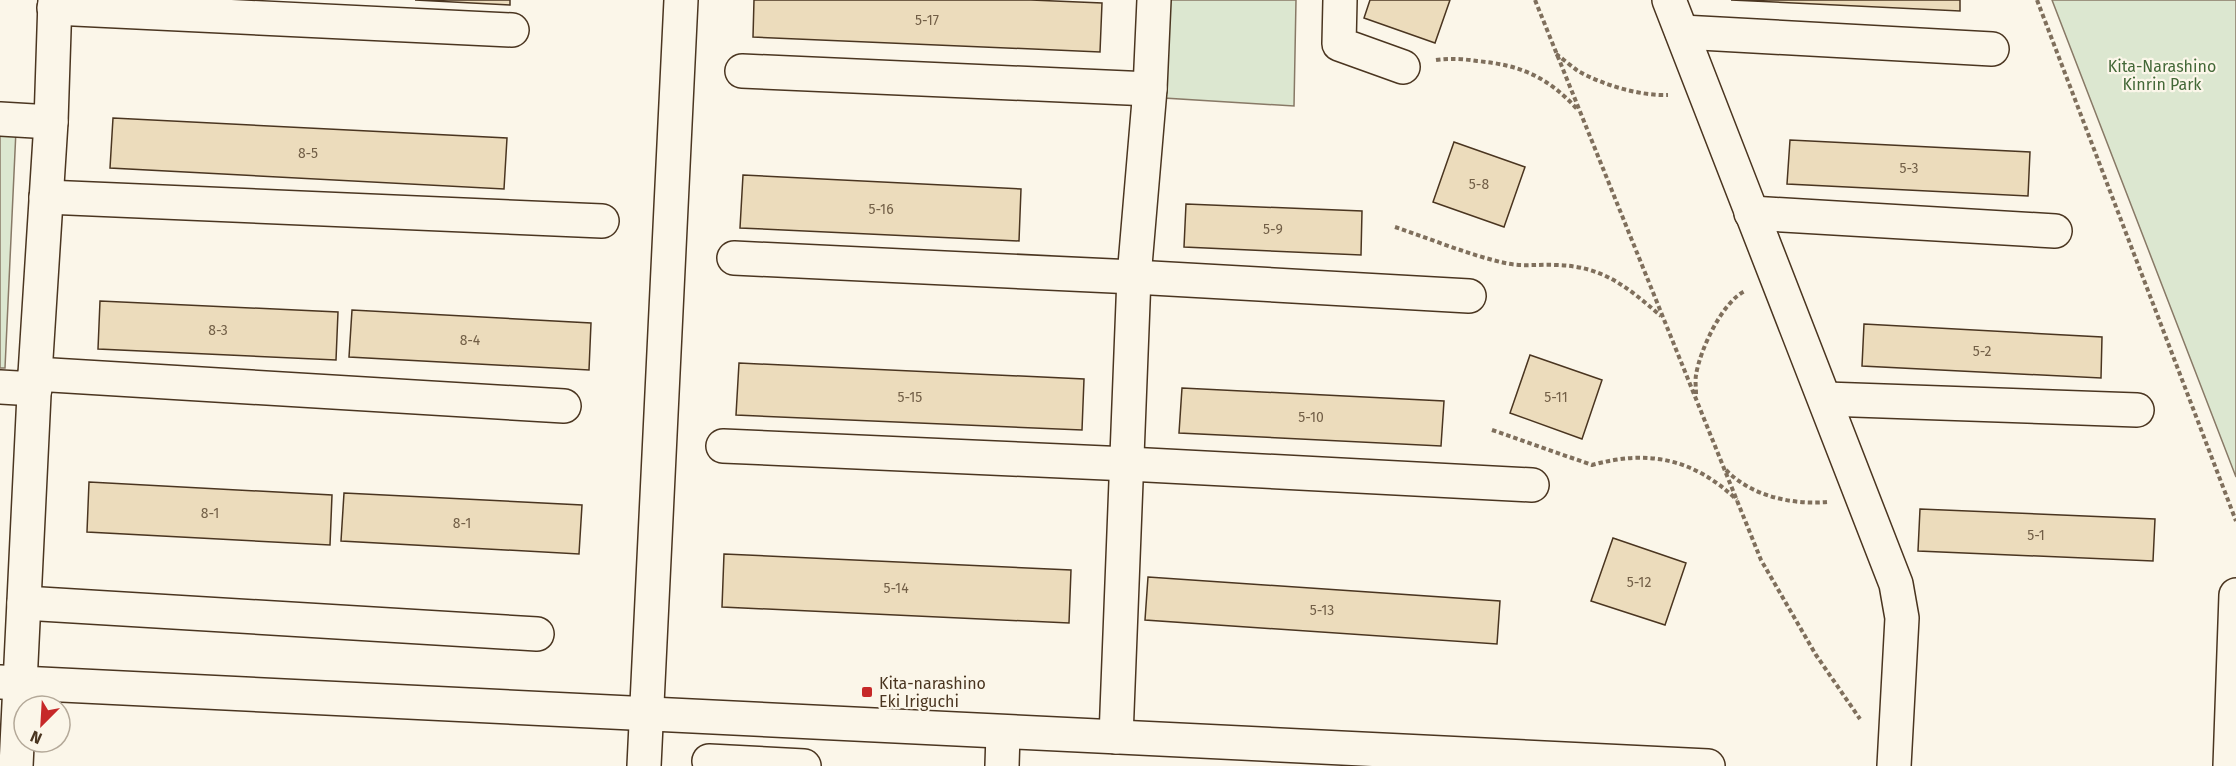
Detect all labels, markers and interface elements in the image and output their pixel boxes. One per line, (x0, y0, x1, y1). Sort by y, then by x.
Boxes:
house number: 5-17 (915, 12, 939, 29)
park label: Kita-Narashino Kinrin Park (2108, 57, 2216, 94)
house number: 8-5 (298, 145, 318, 162)
house number: 5-3 (1900, 160, 1918, 177)
house number: 5-8 (1469, 176, 1489, 193)
house number: 5-16 (868, 201, 894, 218)
house number: 5-9 (1263, 221, 1283, 238)
house number: 8-3 (208, 322, 228, 339)
house number: 8-4 (460, 332, 481, 349)
house number: 5-2 (1973, 343, 1991, 360)
house number: 5-15 (898, 389, 922, 406)
house number: 5-11 (1544, 389, 1568, 406)
house number: 5-10 (1298, 409, 1324, 426)
house number: 8-1 (201, 505, 219, 522)
house number: 8-1 (453, 515, 471, 532)
house number: 5-1 (2027, 527, 2045, 544)
house number: 5-12 (1627, 574, 1651, 591)
house number: 5-14 (883, 580, 909, 597)
house number: 5-13 (1310, 602, 1334, 619)
place label: Kita-narashino Eki Iriguchi (879, 674, 986, 711)
marker: Kita-narashino Eki Iriguchi (860, 685, 874, 699)
north arrow (12, 694, 72, 754)
text: N (27, 726, 45, 748)

